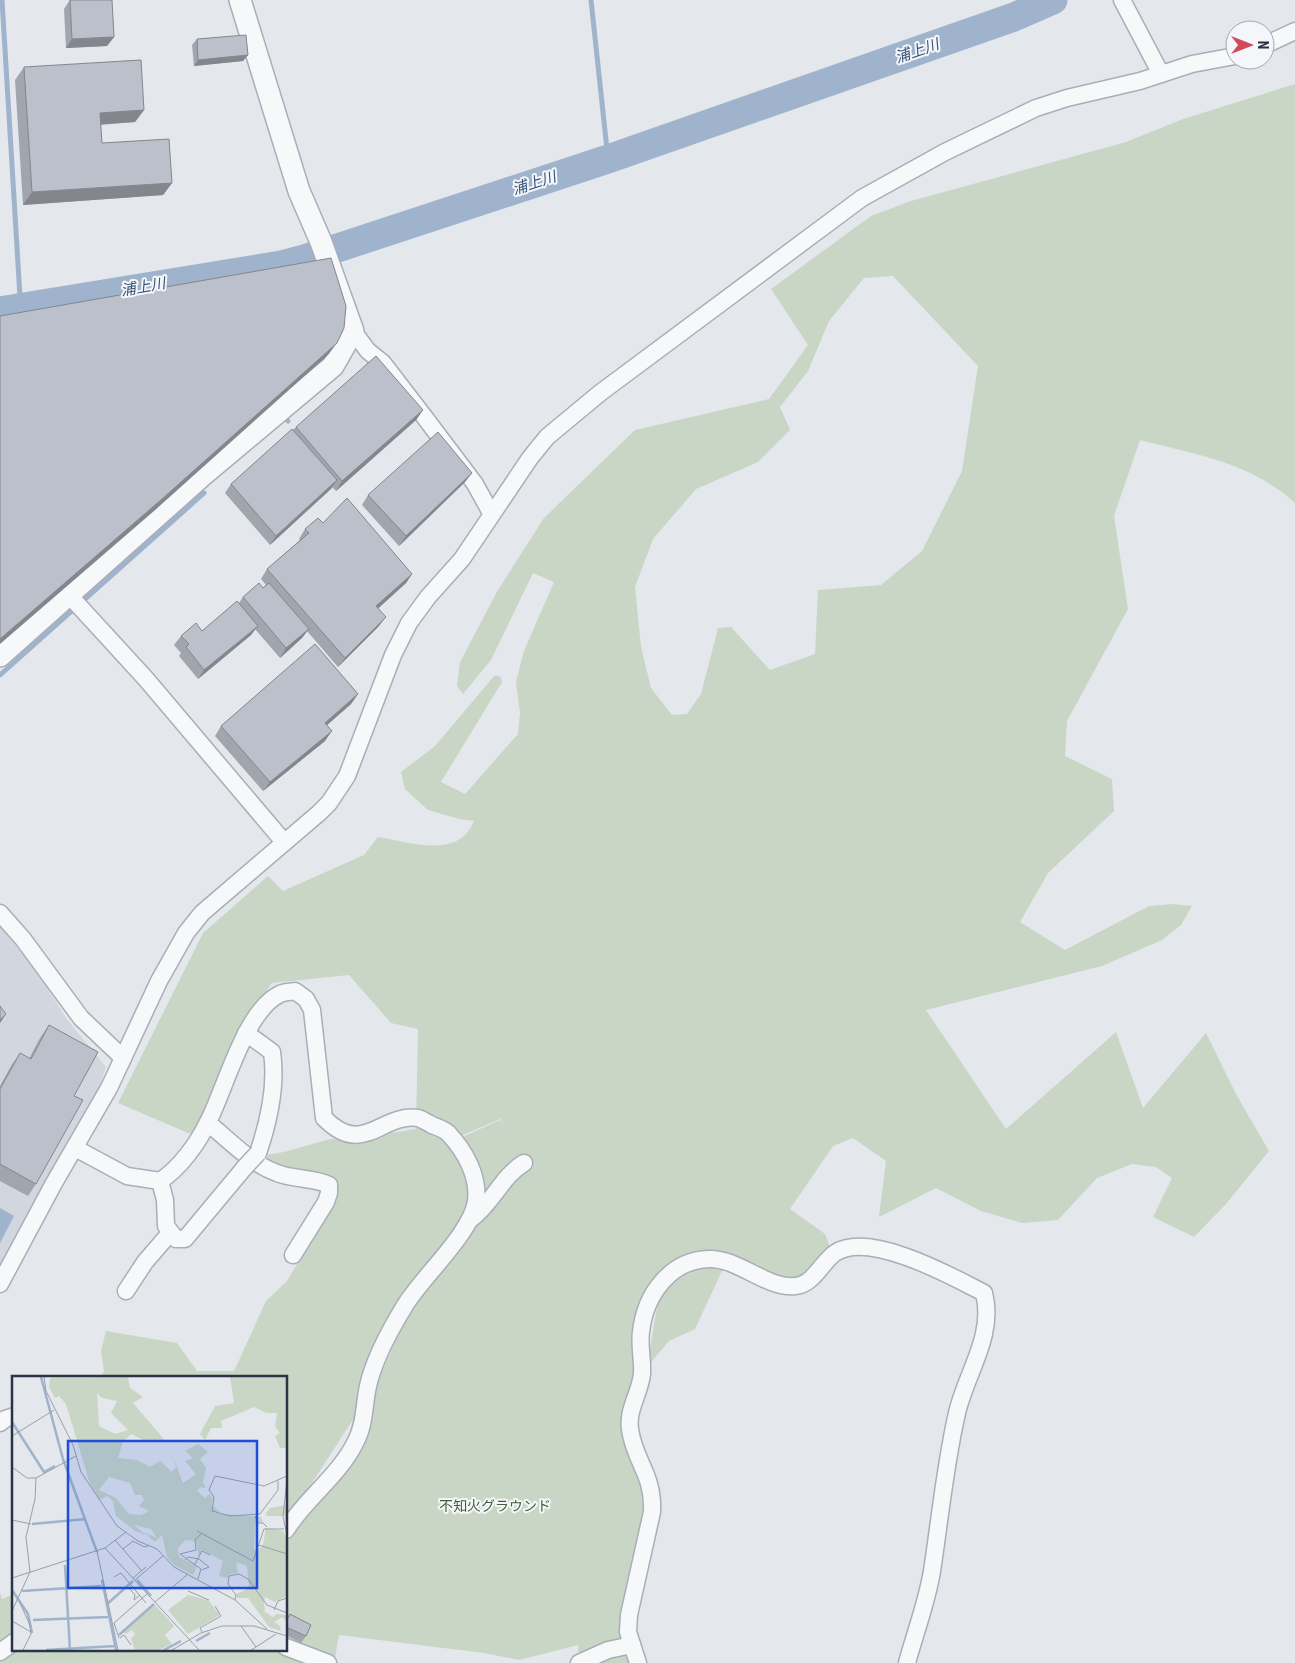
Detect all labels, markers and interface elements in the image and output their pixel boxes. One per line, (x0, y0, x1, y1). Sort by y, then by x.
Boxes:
north arrow (1225, 20, 1275, 70)
water label: 浦上川 (893, 35, 943, 67)
text: N (1255, 41, 1271, 49)
water label: 浦上川 (510, 167, 560, 199)
water label: 浦上川 (119, 274, 169, 300)
inset map (12, 1376, 288, 1650)
park label: 不知火グラウンド (439, 1498, 551, 1514)

